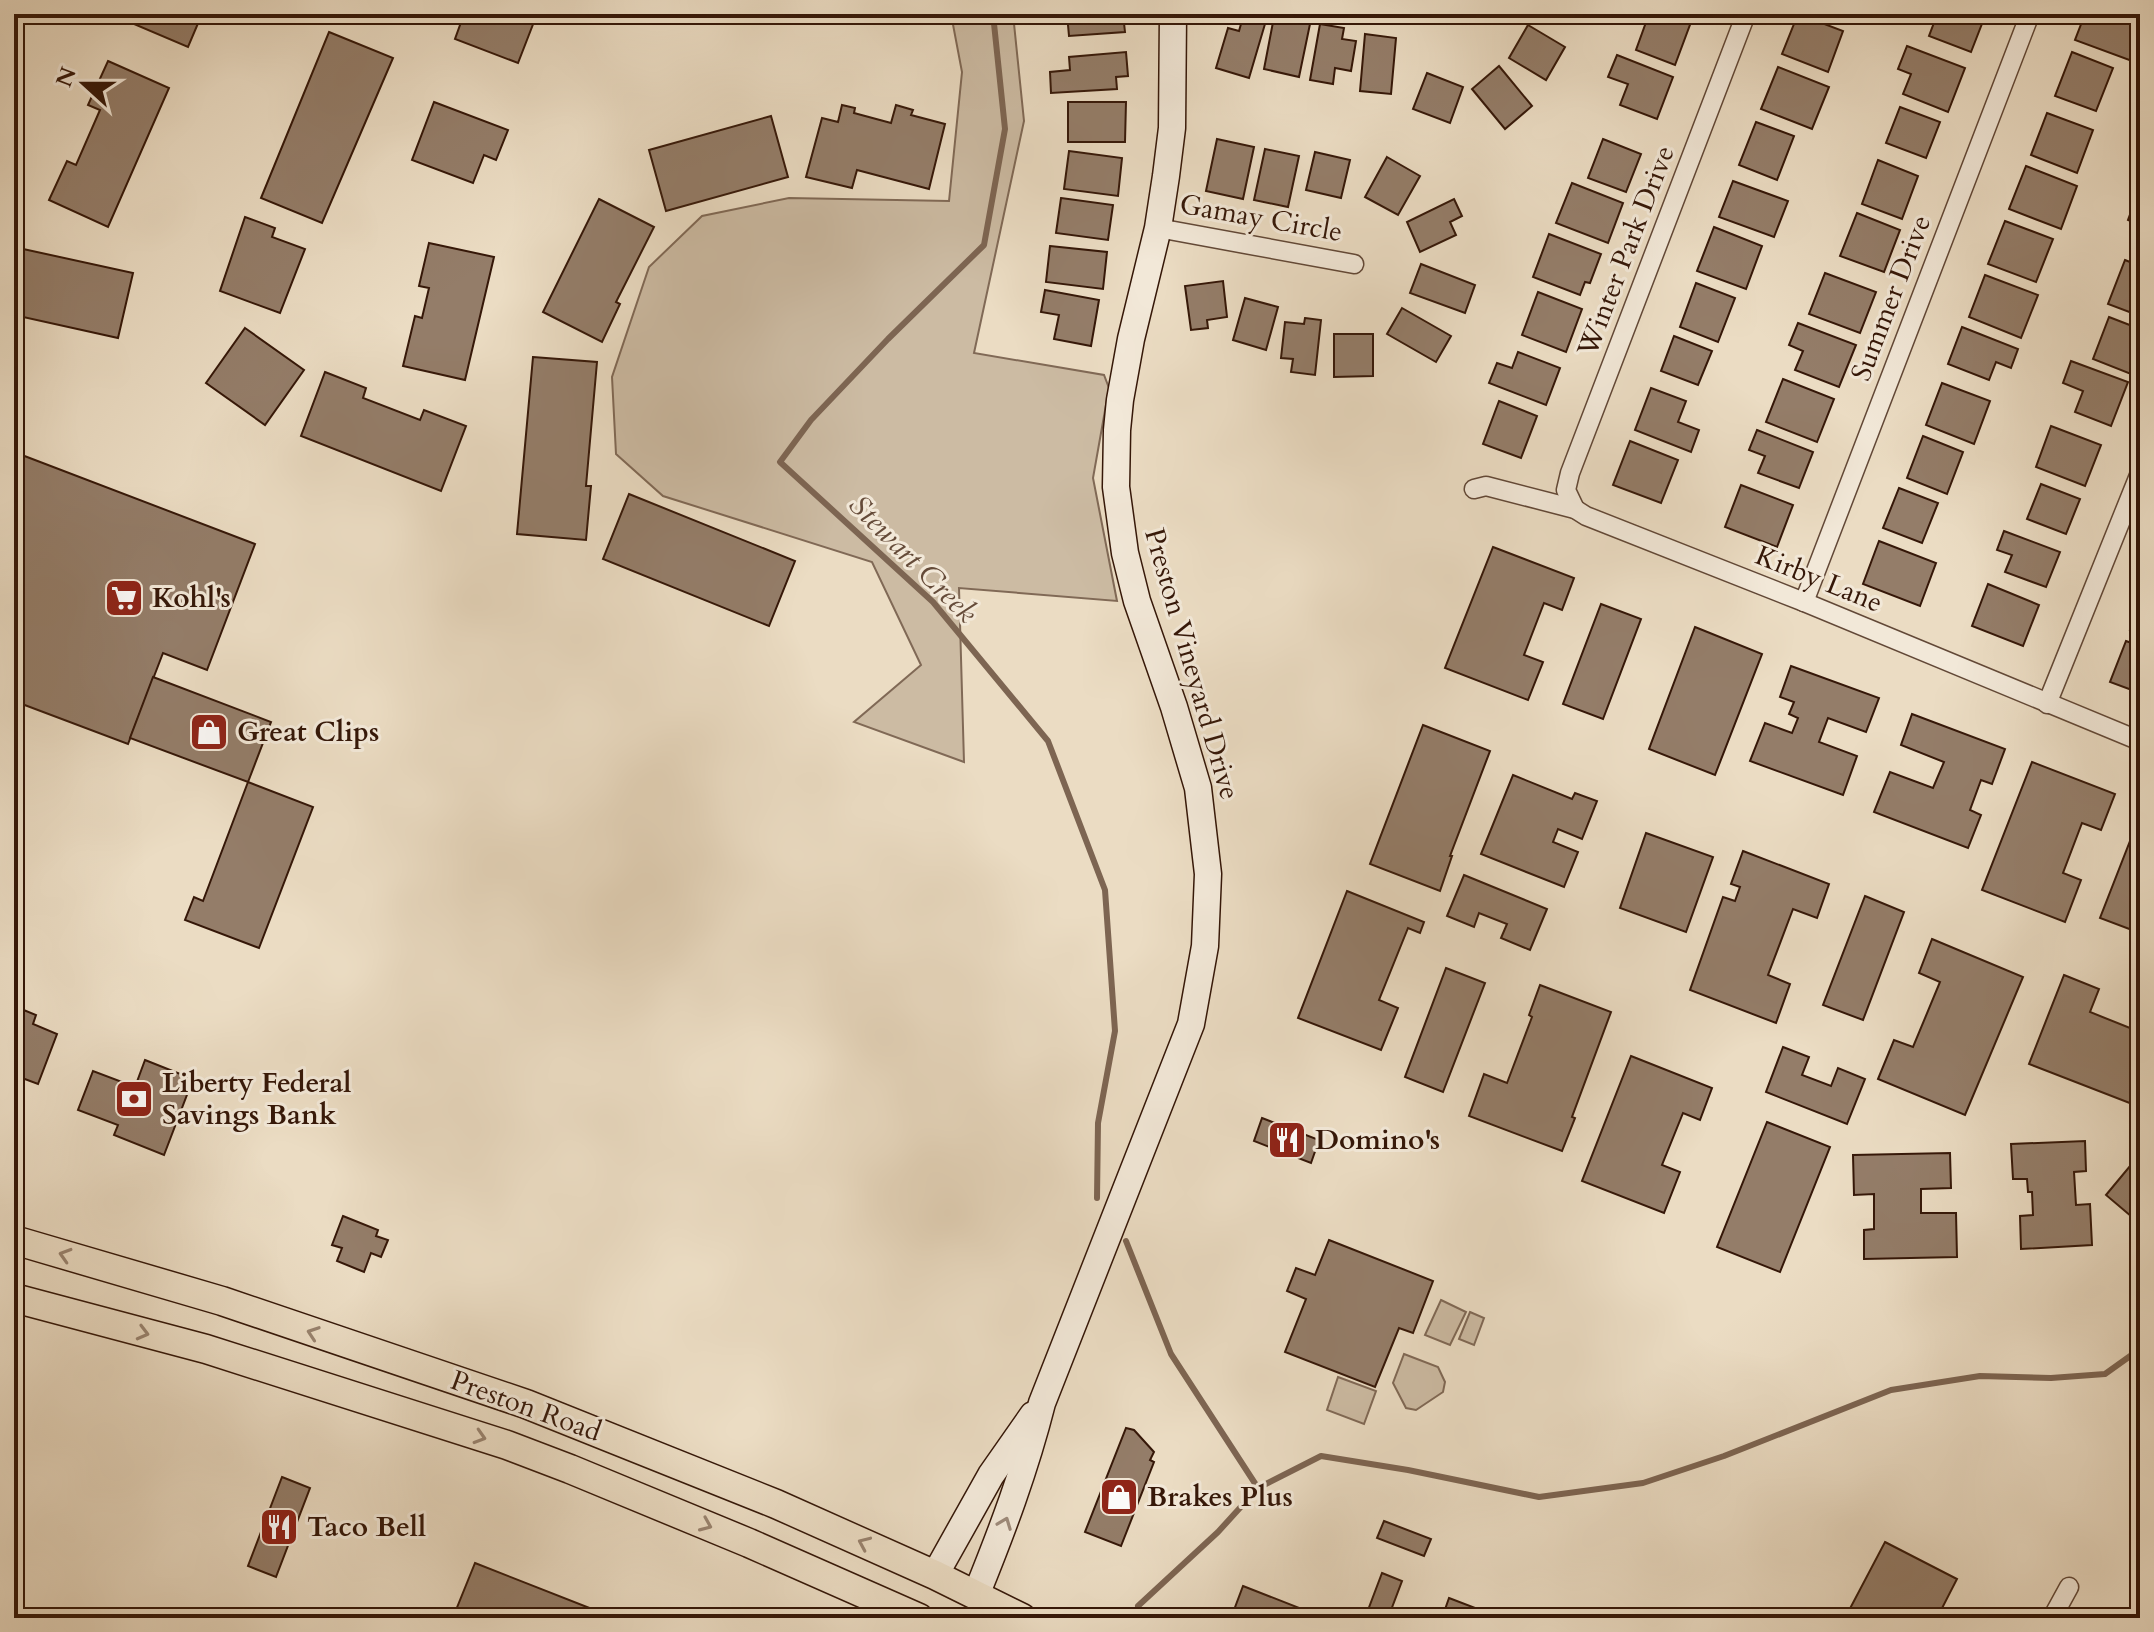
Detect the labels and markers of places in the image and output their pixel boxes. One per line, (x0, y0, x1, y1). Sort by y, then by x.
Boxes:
supermarket icon: Kohl's (103, 577, 145, 619)
place label: Kohl's (152, 579, 231, 617)
shop icon: Great Clips (188, 711, 230, 753)
place label: Great Clips (237, 713, 379, 751)
place label: Liberty Federal Savings Bank (162, 1064, 352, 1134)
bank icon: Liberty Federal Savings Bank (113, 1078, 155, 1120)
restaurant icon: Domino's (1266, 1119, 1308, 1161)
place label: Domino's (1315, 1121, 1440, 1159)
shop icon: Brakes Plus (1098, 1476, 1140, 1518)
place label: Brakes Plus (1147, 1478, 1293, 1516)
restaurant icon: Taco Bell (258, 1506, 300, 1548)
place label: Taco Bell (307, 1508, 426, 1546)

